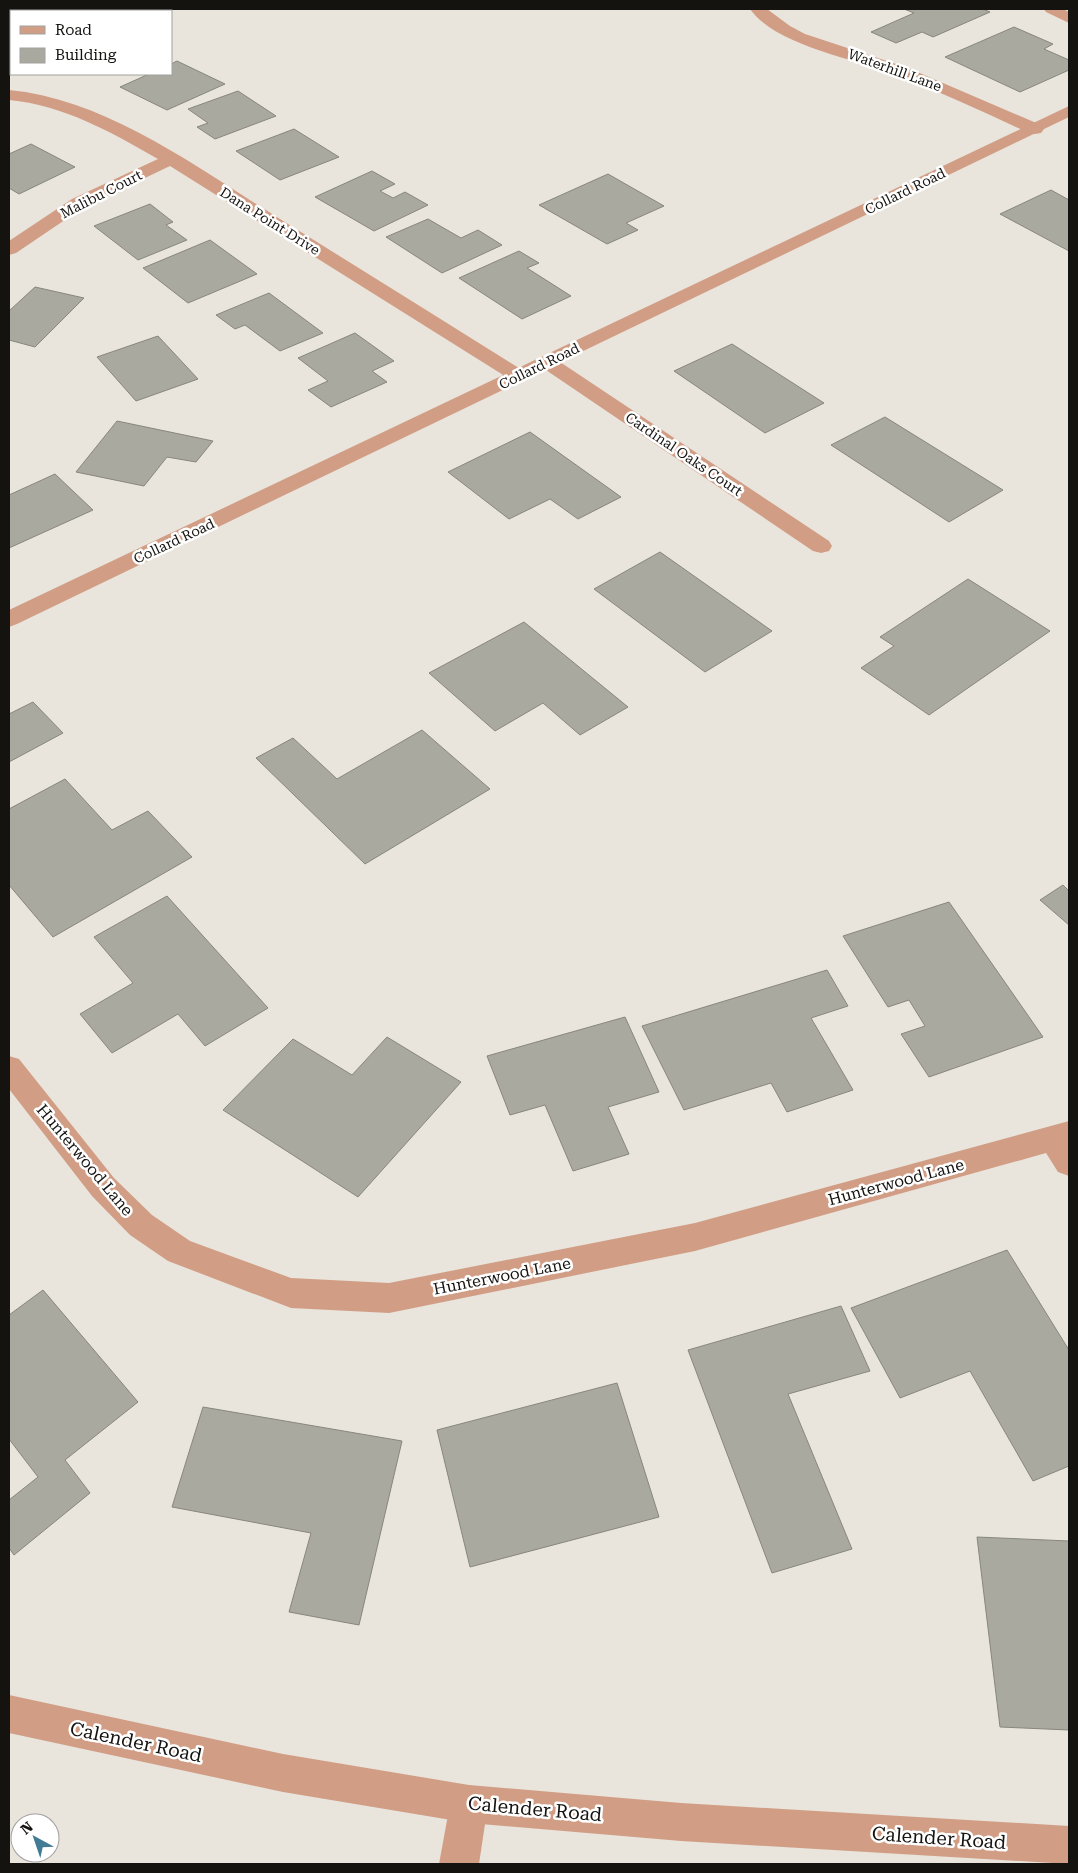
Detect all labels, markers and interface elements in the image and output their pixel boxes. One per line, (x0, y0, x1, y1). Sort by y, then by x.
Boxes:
legend (10, 10, 172, 75)
text: Road (55, 21, 92, 39)
text: Building (55, 46, 117, 64)
street label: Waterhill Lane (846, 46, 944, 94)
street label: Collard Road (862, 165, 948, 217)
street label: Malibu Court (57, 167, 145, 221)
street label: Dana Point Drive (217, 184, 323, 258)
street label: Collard Road (496, 340, 582, 392)
street label: Cardinal Oaks Court (623, 409, 745, 499)
street label: Collard Road (131, 515, 217, 567)
street label: Hunterwood Lane (33, 1100, 137, 1220)
street label: Hunterwood Lane (826, 1155, 966, 1209)
street label: Hunterwood Lane (432, 1253, 573, 1299)
street label: Calender Road (68, 1717, 204, 1767)
street label: Calender Road (467, 1792, 603, 1826)
north arrow (10, 1813, 60, 1863)
text: N (17, 1818, 36, 1838)
street label: Calender Road (871, 1822, 1007, 1854)

